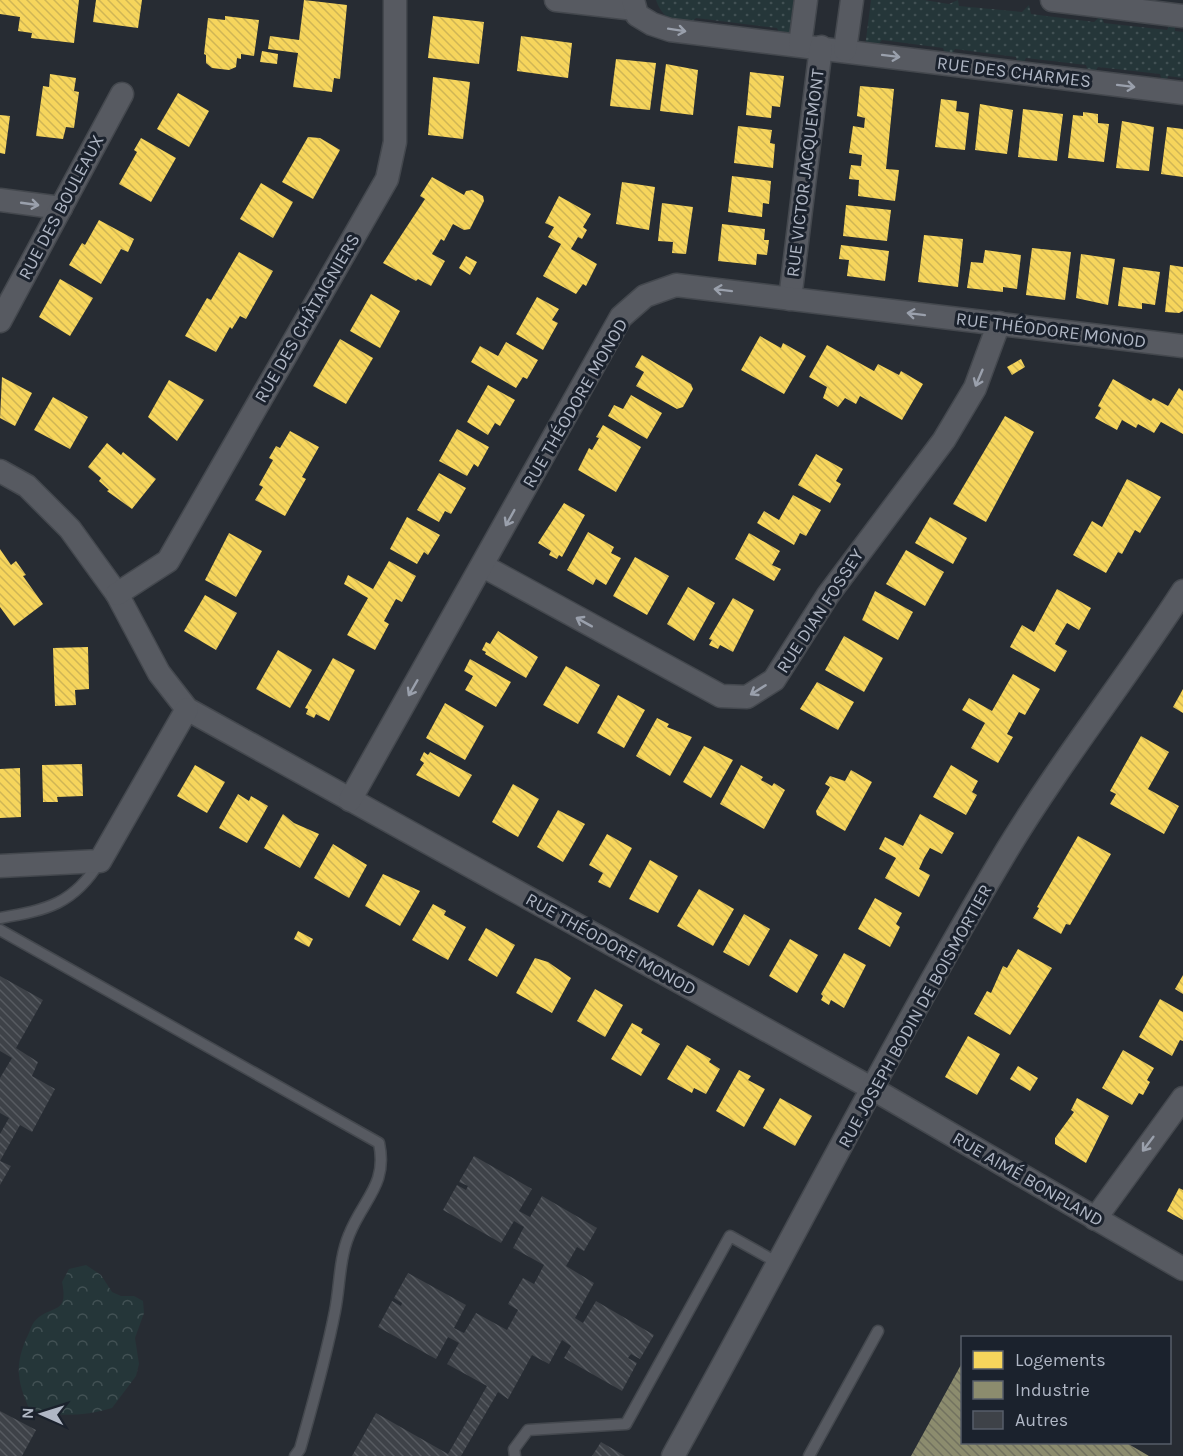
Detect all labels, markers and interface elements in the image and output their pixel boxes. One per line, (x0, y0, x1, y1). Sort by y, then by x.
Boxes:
one-way arrow (667, 25, 686, 36)
one-way arrow (881, 51, 901, 62)
street label: RUE DES CHARMES (936, 52, 1092, 92)
street label: RUE VICTOR JACQUEMONT (781, 68, 829, 278)
one-way arrow (1116, 80, 1136, 91)
street label: RUE DES BOULEAUX (13, 131, 109, 283)
one-way arrow (20, 199, 40, 210)
street label: RUE DES CHÂTAIGNIERS (250, 230, 364, 406)
one-way arrow (713, 285, 733, 296)
street label: RUE THÉODORE MONOD (955, 306, 1148, 353)
one-way arrow (907, 308, 927, 319)
street label: RUE THÉODORE MONOD (517, 314, 632, 491)
one-way arrow (973, 369, 984, 387)
one-way arrow (503, 510, 515, 527)
street label: RUE DIAN FOSSEY (772, 545, 868, 677)
one-way arrow (576, 616, 594, 627)
one-way arrow (407, 679, 419, 696)
one-way arrow (750, 685, 767, 697)
street label: RUE JOSEPH BODIN DE BOISMORTIER (833, 880, 997, 1152)
street label: RUE THÉODORE MONOD (522, 887, 701, 1000)
street label: RUE AIMÉ BONPLAND (949, 1126, 1108, 1231)
one-way arrow (1142, 1136, 1154, 1152)
legend (961, 1336, 1171, 1444)
text: Logements (1015, 1349, 1106, 1371)
text: Industrie (1015, 1379, 1090, 1401)
north arrow (12, 1384, 72, 1444)
text: N (18, 1407, 37, 1419)
text: Autres (1015, 1409, 1068, 1431)

